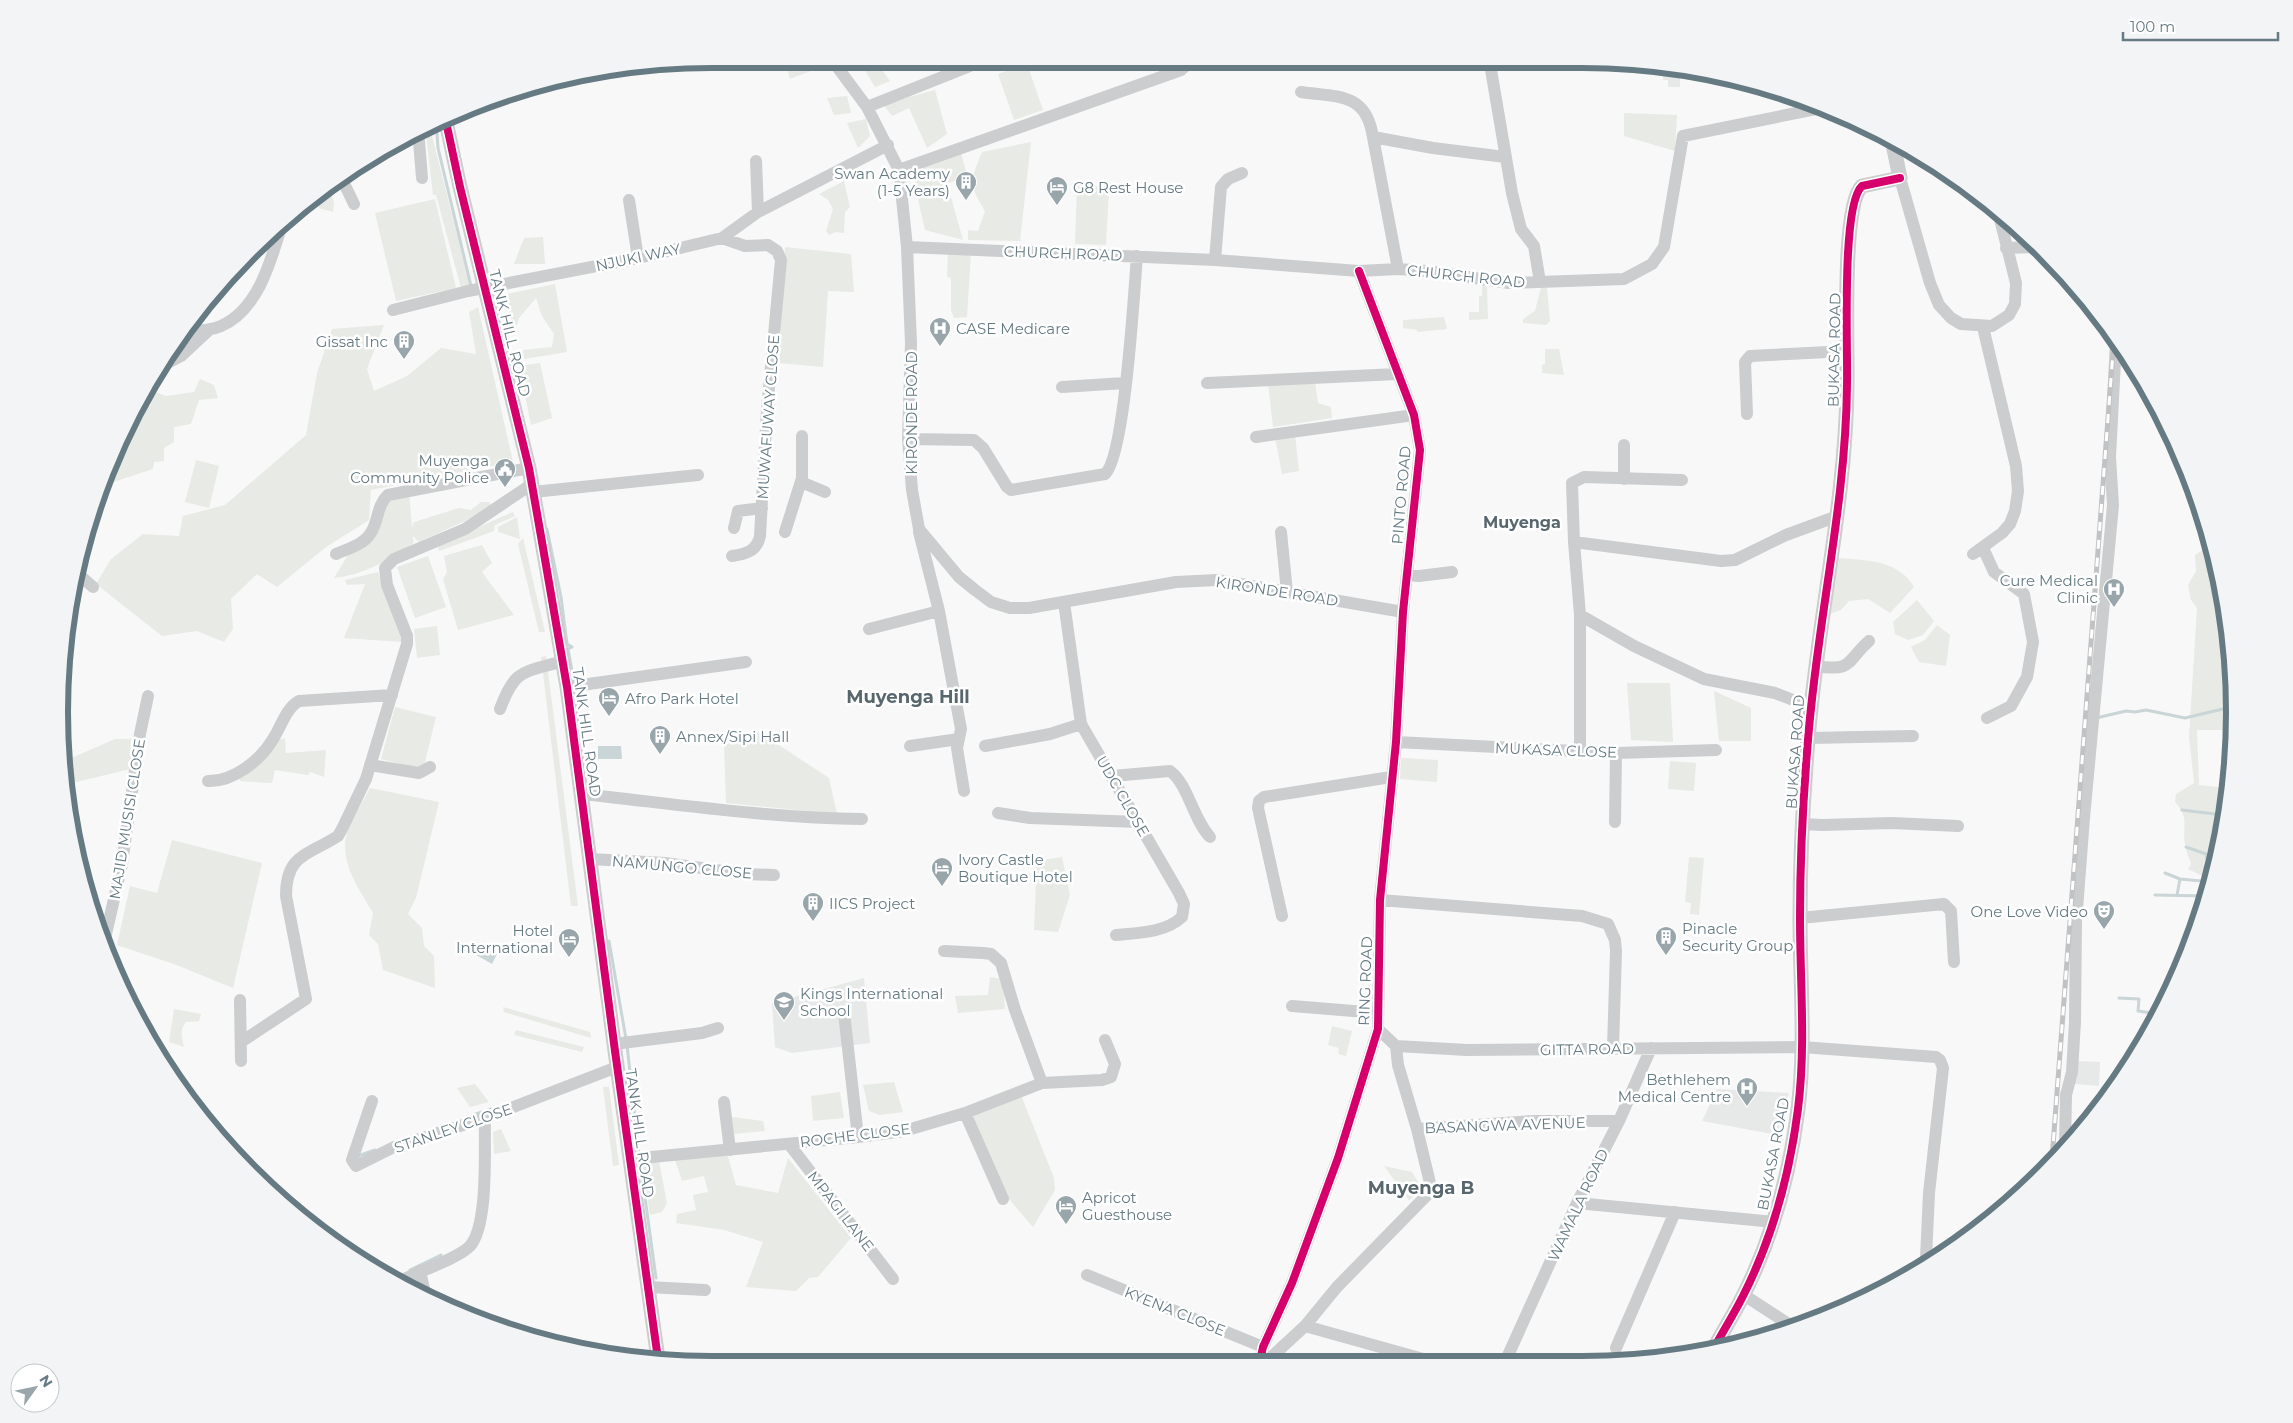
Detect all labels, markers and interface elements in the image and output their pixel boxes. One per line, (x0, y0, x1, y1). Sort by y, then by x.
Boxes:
scale bar (2123, 10, 2278, 42)
text: 100 m (2130, 17, 2175, 36)
place label: Swan Academy (1-5 Years) (834, 164, 951, 200)
building icon: Swan Academy (1-5 Years) (954, 170, 978, 201)
hotel icon: G8 Rest House (1045, 175, 1069, 206)
place label: G8 Rest House (1073, 178, 1183, 197)
street label: NJUKI WAY (594, 239, 683, 275)
street label: CHURCH ROAD (1003, 241, 1123, 265)
street label: CHURCH ROAD (1406, 260, 1526, 292)
street label: TANK HILL ROAD (485, 267, 535, 399)
street label: BUKASA ROAD (1824, 293, 1844, 407)
hospital icon: CASE Medicare (928, 316, 952, 347)
place label: CASE Medicare (956, 319, 1070, 338)
building icon: Gissat Inc (392, 329, 416, 360)
place label: Gissat Inc (316, 332, 388, 351)
street label: MUWAFUWAY CLOSE (753, 334, 783, 500)
street label: KIRONDE ROAD (902, 351, 921, 475)
street label: PINTO ROAD (1387, 445, 1415, 545)
place label: Muyenga Community Police (350, 451, 489, 487)
public building icon: Muyenga Community Police (493, 457, 517, 488)
district label: Muyenga (1483, 513, 1561, 532)
place label: Cure Medical Clinic (2000, 571, 2098, 607)
street label: KIRONDE ROAD (1214, 572, 1340, 610)
hospital icon: Cure Medical Clinic (2102, 577, 2126, 608)
street label: TANK HILL ROAD (569, 666, 605, 798)
hotel icon: Afro Park Hotel (597, 686, 621, 717)
district label: Muyenga Hill (846, 686, 970, 708)
place label: Afro Park Hotel (625, 689, 739, 708)
street label: BUKASA ROAD (1782, 694, 1808, 810)
building icon: Annex/Sipi Hall (648, 724, 672, 755)
place label: Annex/Sipi Hall (676, 727, 789, 746)
street label: MAJID MUSISI CLOSE (105, 737, 149, 901)
street label: MUKASA CLOSE (1495, 738, 1617, 762)
street label: UDC CLOSE (1092, 752, 1154, 840)
place label: Ivory Castle Boutique Hotel (958, 850, 1073, 886)
street label: NAMUNGO CLOSE (611, 851, 753, 883)
hotel icon: Ivory Castle Boutique Hotel (930, 856, 954, 887)
building icon: IICS Project (801, 891, 825, 922)
place label: IICS Project (829, 894, 915, 913)
theatre icon: One Love Video (2092, 899, 2116, 930)
place label: One Love Video (1971, 902, 2088, 921)
place label: Pinacle Security Group (1682, 919, 1793, 955)
place label: Hotel International (456, 921, 553, 957)
building icon: Pinacle Security Group (1654, 925, 1678, 956)
hotel icon: Hotel International (557, 927, 581, 958)
street label: RING ROAD (1354, 936, 1376, 1026)
place label: Kings International School (800, 984, 943, 1020)
school or university icon: Kings International School (772, 990, 796, 1021)
street label: GITTA ROAD (1540, 1039, 1634, 1059)
street label: TANK HILL ROAD (622, 1067, 658, 1199)
place label: Bethlehem Medical Centre (1618, 1070, 1731, 1106)
hospital icon: Bethlehem Medical Centre (1735, 1076, 1759, 1107)
street label: BUKASA ROAD (1753, 1096, 1793, 1212)
street label: STANLEY CLOSE (392, 1099, 514, 1157)
street label: BASANGWA AVENUE (1424, 1113, 1586, 1137)
street label: ROCHE CLOSE (799, 1119, 911, 1151)
street label: WAMALA ROAD (1544, 1146, 1612, 1264)
street label: MPAGI LANE (804, 1167, 878, 1255)
district label: Muyenga B (1368, 1177, 1474, 1199)
place label: Apricot Guesthouse (1082, 1188, 1172, 1224)
hotel icon: Apricot Guesthouse (1054, 1194, 1078, 1225)
street label: KYENA CLOSE (1122, 1282, 1228, 1340)
north arrow (10, 1363, 60, 1413)
text: N (35, 1371, 57, 1391)

